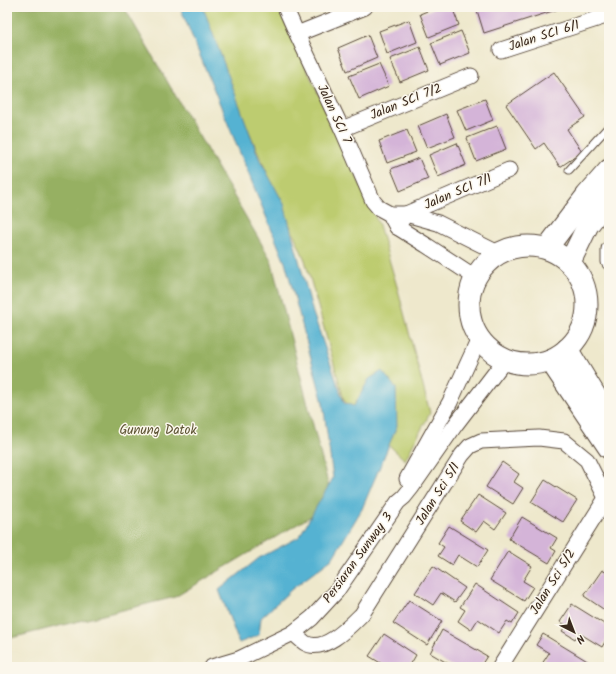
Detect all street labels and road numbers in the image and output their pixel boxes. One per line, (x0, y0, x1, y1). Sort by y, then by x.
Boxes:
street label: Jalan SCI 6/1 (506, 15, 582, 57)
street label: Jalan SCI 7/2 (367, 78, 445, 126)
street label: Jalan SCI 7 (311, 81, 357, 148)
street label: Jalan SCI 7/1 (421, 168, 495, 216)
street label: Jalan Sci 5/1 (410, 459, 466, 529)
street label: Persiaran Sunway 3 (318, 508, 398, 608)
street label: Jalan Sci 5/2 (525, 545, 581, 619)

